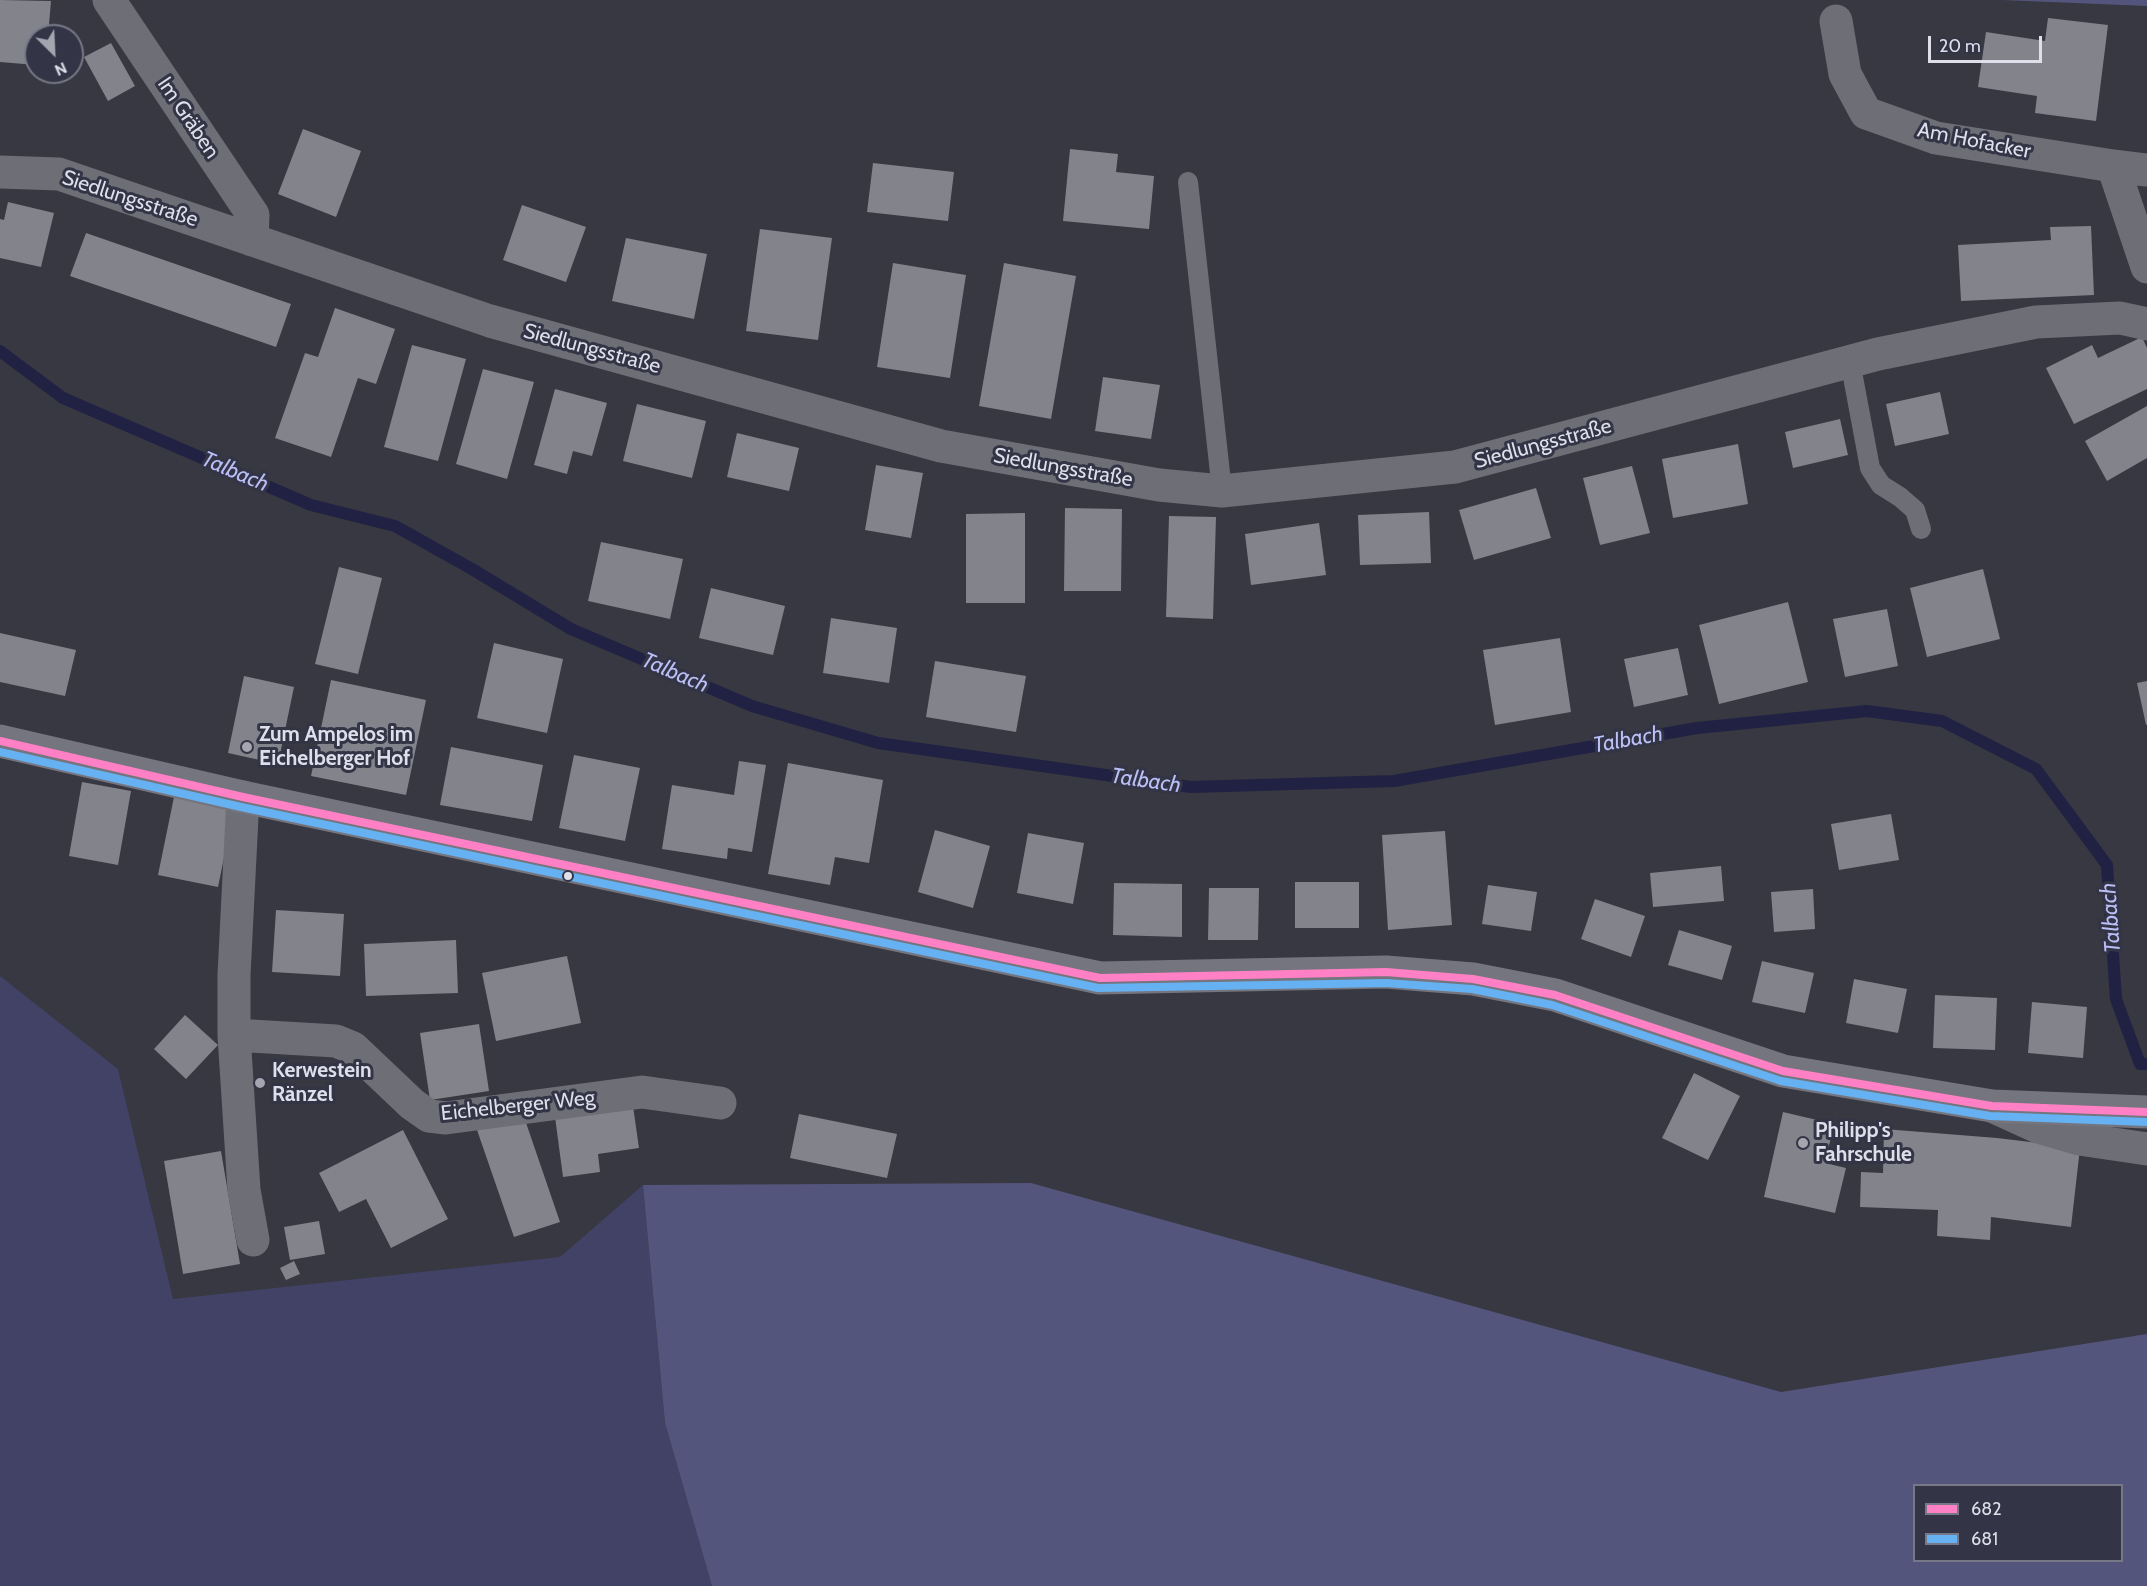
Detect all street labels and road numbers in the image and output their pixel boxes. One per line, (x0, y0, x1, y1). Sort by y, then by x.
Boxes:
street label: Im Gräben (152, 72, 224, 164)
street label: Am Hofacker (1915, 118, 2033, 164)
street label: Siedlungsstraße (59, 165, 201, 233)
street label: Siedlungsstraße (521, 319, 663, 379)
street label: Siedlungsstraße (1472, 414, 1614, 474)
street label: Siedlungsstraße (991, 443, 1135, 493)
street label: Eichelberger Weg (440, 1085, 596, 1127)

